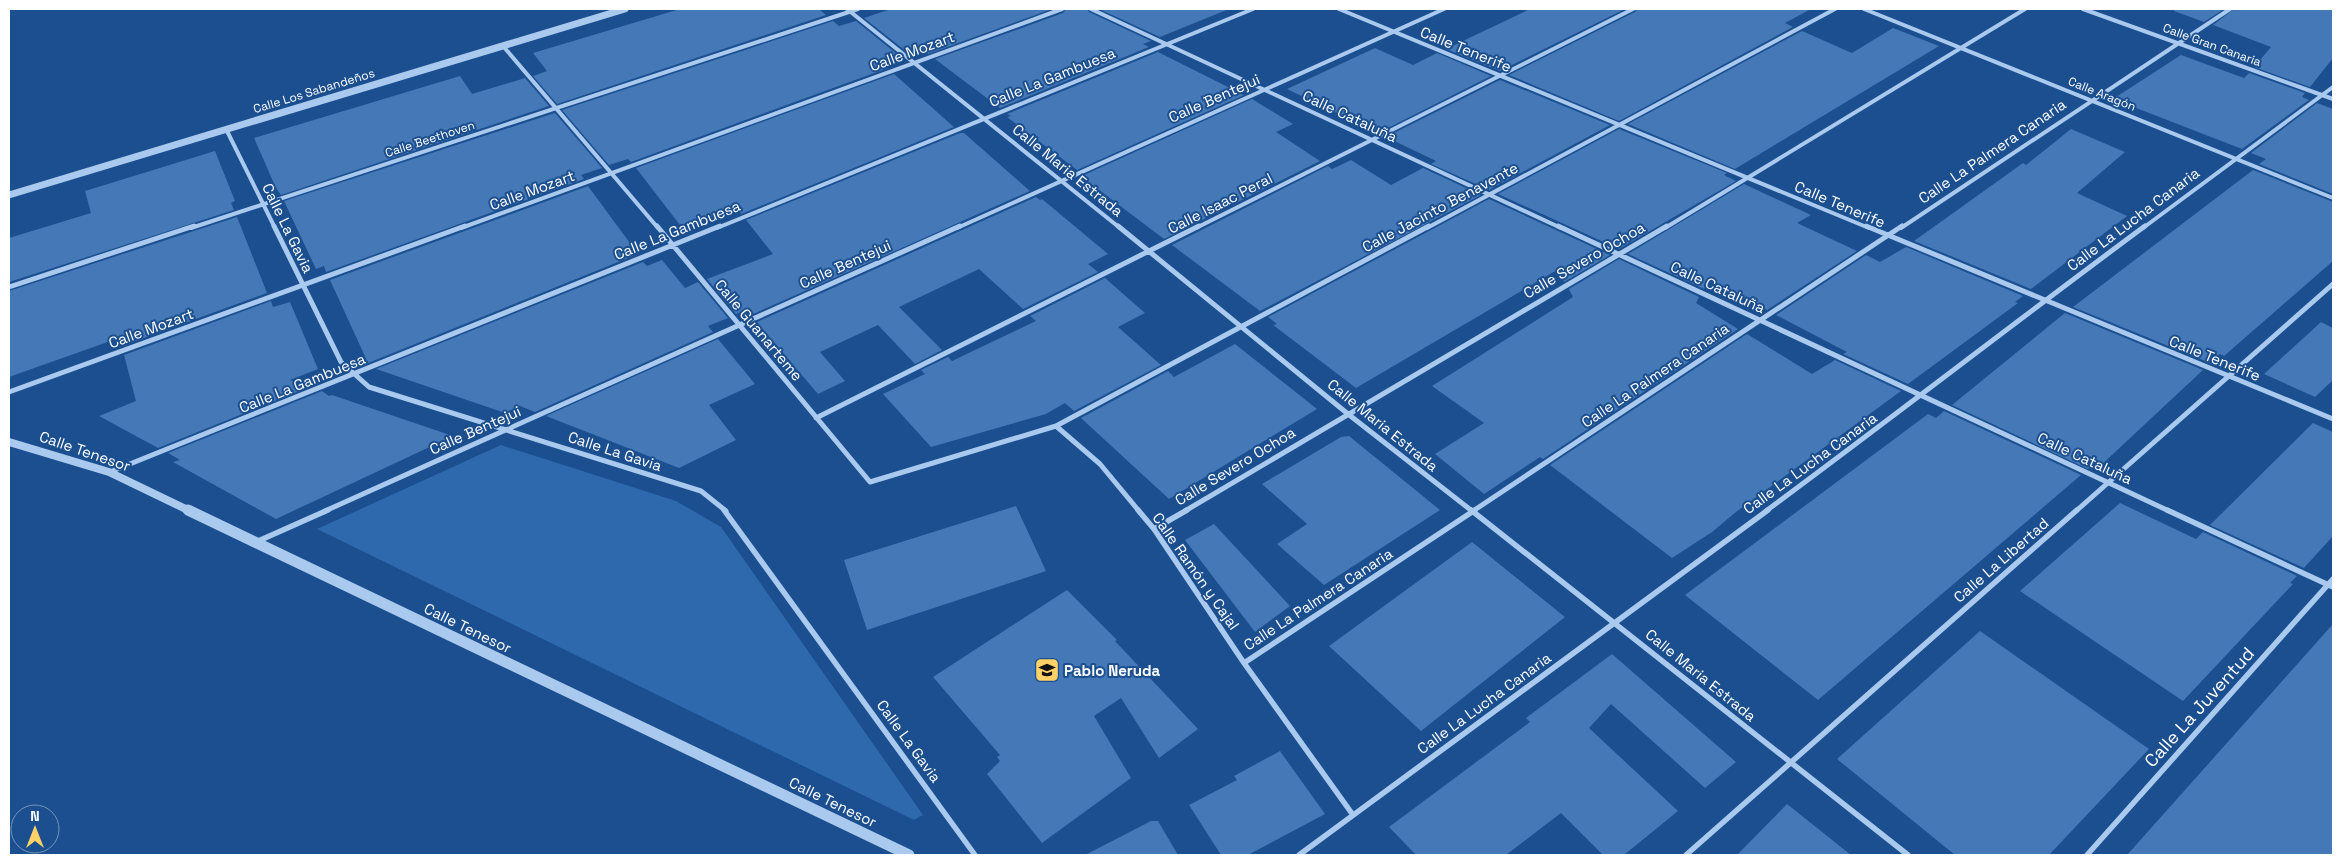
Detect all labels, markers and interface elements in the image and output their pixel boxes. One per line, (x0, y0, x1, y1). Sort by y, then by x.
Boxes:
street label: Calle Gran Canaria (2161, 20, 2263, 70)
street label: Calle Tenerife (1418, 22, 1514, 76)
street label: Calle Mozart (867, 27, 957, 75)
street label: Calle La Gambuesa (986, 43, 1118, 111)
street label: Calle Los Sabandeños (251, 65, 377, 117)
street label: Calle Bentejui (1165, 69, 1263, 127)
street label: Calle Aragón (2066, 73, 2138, 115)
street label: Calle Cataluña (1300, 86, 1401, 146)
street label: Calle La Palmera Canaria (1915, 94, 2070, 207)
street label: Calle Beethoven (383, 117, 477, 161)
street label: Calle Maria Estrada (1009, 120, 1127, 221)
street label: Calle Jacinto Benavente (1359, 158, 1521, 256)
street label: Calle La Lucha Canaria (2063, 163, 2203, 275)
street label: Calle Mozart (487, 166, 577, 214)
street label: Calle Isaac Peral (1164, 168, 1276, 238)
street label: Calle Tenerife (1792, 176, 1888, 232)
street label: Calle La Gavia (258, 180, 318, 276)
street label: Calle La Gambuesa (611, 196, 743, 264)
street label: Calle Severo Ochoa (1520, 217, 1649, 303)
street label: Calle Bentejui (796, 235, 894, 293)
street label: Calle Cataluña (1668, 257, 1769, 317)
street label: Calle Guanarteme (711, 275, 807, 385)
street label: Calle Mozart (106, 304, 196, 352)
street label: Calle La Palmera Canaria (1578, 318, 1733, 431)
street label: Calle Tenerife (2167, 331, 2263, 385)
street label: Calle La Gambuesa (236, 349, 368, 417)
street label: Calle Maria Estrada (1324, 375, 1442, 476)
street label: Calle Bentejui (426, 401, 524, 459)
street label: Calle La Lucha Canaria (1739, 408, 1881, 518)
street label: Calle Severo Ochoa (1171, 422, 1299, 510)
street label: Calle Tenesor (37, 427, 133, 476)
street label: Calle La Gavia (566, 427, 665, 475)
street label: Calle Cataluña (2035, 428, 2136, 488)
street label: Calle Ramón y Cajal (1148, 509, 1244, 633)
street label: Calle La Libertad (1949, 513, 2053, 607)
street label: Calle La Palmera Canaria (1240, 543, 1396, 654)
street label: Calle Tenesor (421, 599, 515, 658)
street label: Calle Maria Estrada (1642, 625, 1760, 726)
street label: Calle La Juventud (2139, 642, 2259, 772)
street label: Calle La Lucha Canaria (1413, 648, 1555, 758)
school or university icon: Pablo Neruda (1034, 657, 1060, 683)
place label: Pablo Neruda (1064, 661, 1161, 680)
street label: Calle La Gavia (873, 696, 946, 786)
street label: Calle Tenesor (786, 773, 880, 832)
north arrow (10, 804, 60, 854)
text: N (30, 807, 40, 825)

